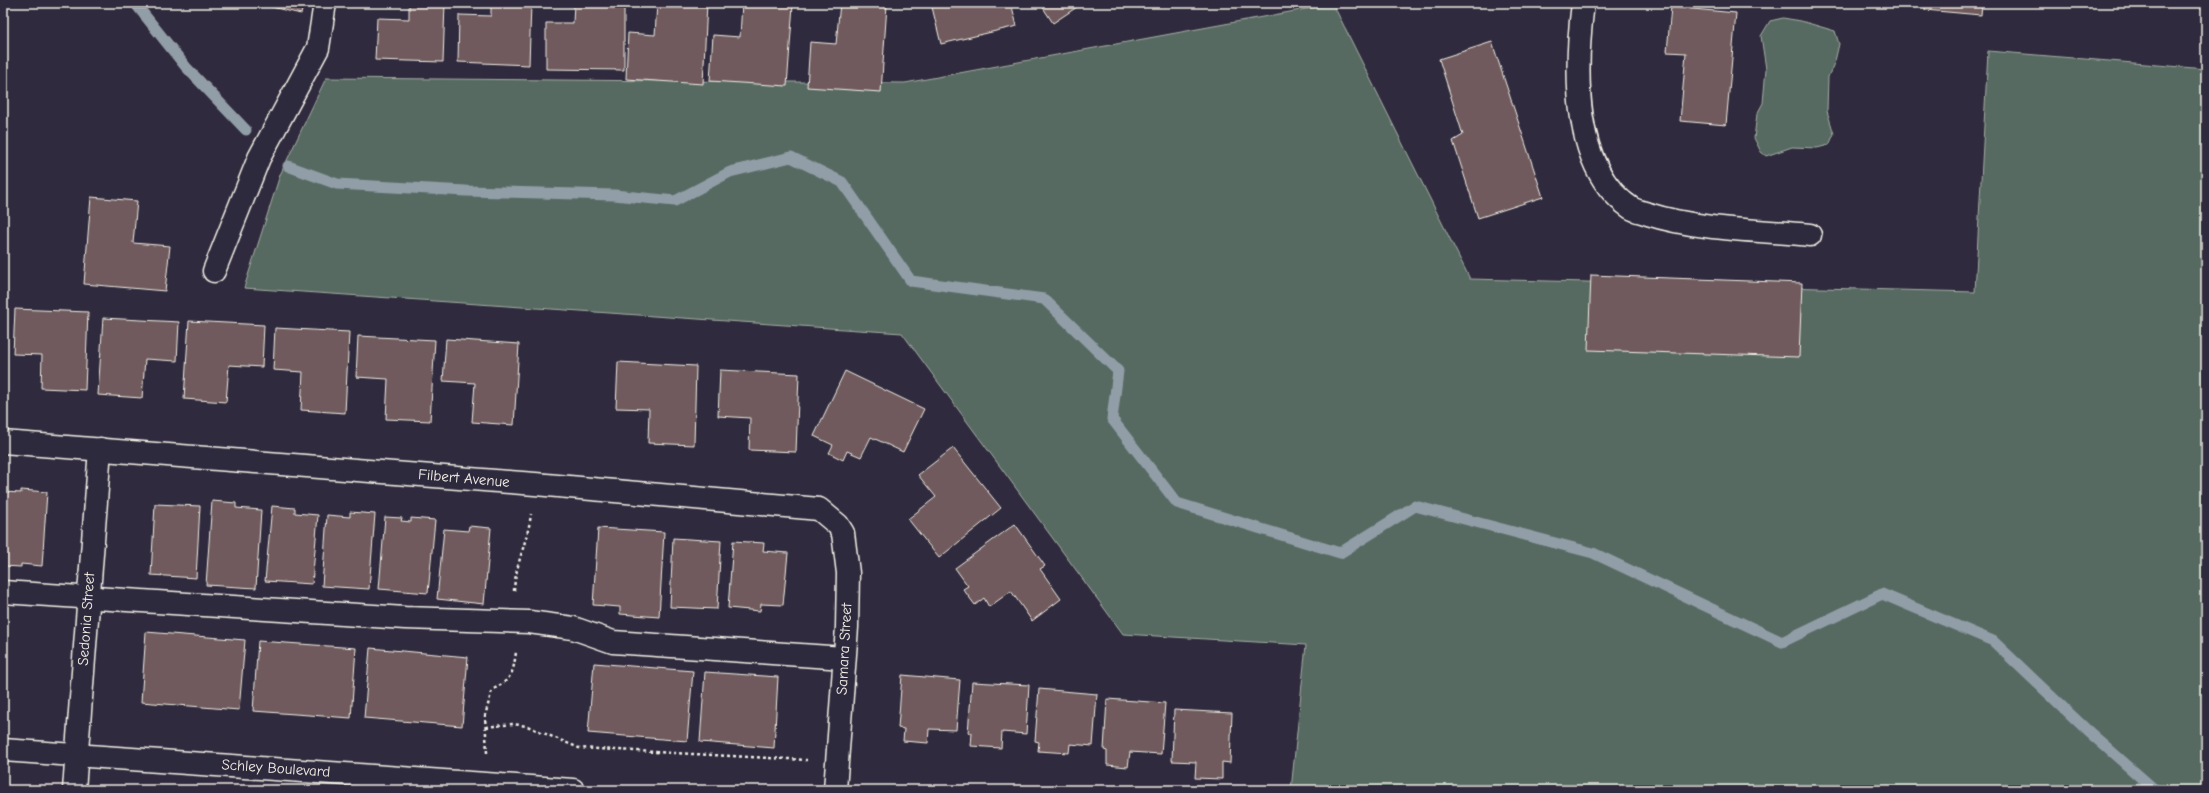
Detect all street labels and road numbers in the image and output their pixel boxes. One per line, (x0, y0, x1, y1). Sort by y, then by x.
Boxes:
street label: Filbert Avenue (417, 465, 511, 491)
street label: Sedonia Street (74, 571, 98, 666)
street label: Samara Street (833, 602, 855, 695)
street label: Schley Boulevard (221, 755, 331, 781)

